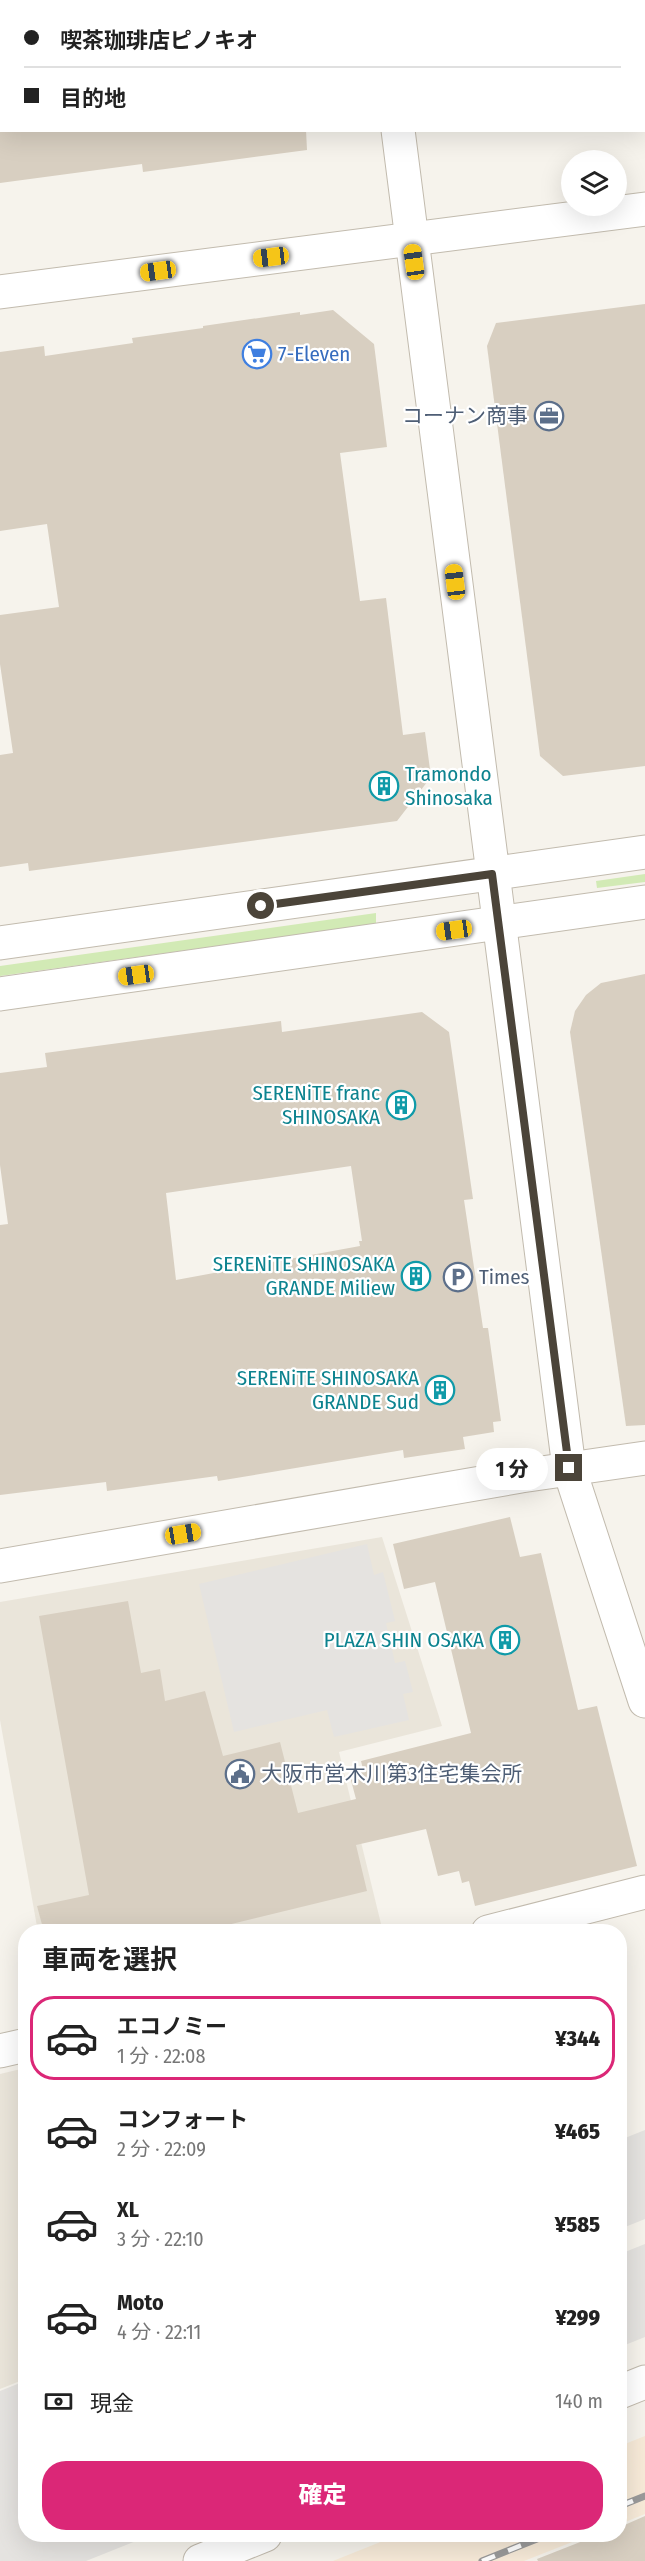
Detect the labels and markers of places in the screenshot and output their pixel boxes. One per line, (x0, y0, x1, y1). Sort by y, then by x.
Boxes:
supermarket icon: 7-Eleven (241, 338, 273, 370)
place label: 7-Eleven (278, 341, 350, 367)
office icon: コーナン商事 (533, 400, 565, 432)
place label: コーナン商事 (402, 403, 528, 429)
place label: Tramondo Shinosaka (405, 761, 493, 811)
building icon: Tramondo Shinosaka (368, 770, 400, 802)
place label: SERENiTE franc SHINOSAKA (252, 1080, 380, 1130)
building icon: SERENiTE franc SHINOSAKA (385, 1089, 417, 1121)
place label: SERENiTE SHINOSAKA GRANDE Miliew (213, 1251, 395, 1301)
building icon: SERENiTE SHINOSAKA GRANDE Miliew (400, 1260, 432, 1292)
parking icon: Times (442, 1261, 474, 1293)
place label: Times (479, 1264, 530, 1290)
place label: SERENiTE SHINOSAKA GRANDE Sud (237, 1365, 419, 1415)
building icon: SERENiTE SHINOSAKA GRANDE Sud (424, 1374, 456, 1406)
building icon: PLAZA SHIN OSAKA (489, 1624, 521, 1656)
place label: PLAZA SHIN OSAKA (324, 1627, 484, 1653)
public building icon: 大阪市営木川第3住宅集会所 (224, 1758, 256, 1790)
place label: 大阪市営木川第3住宅集会所 (261, 1761, 522, 1787)

